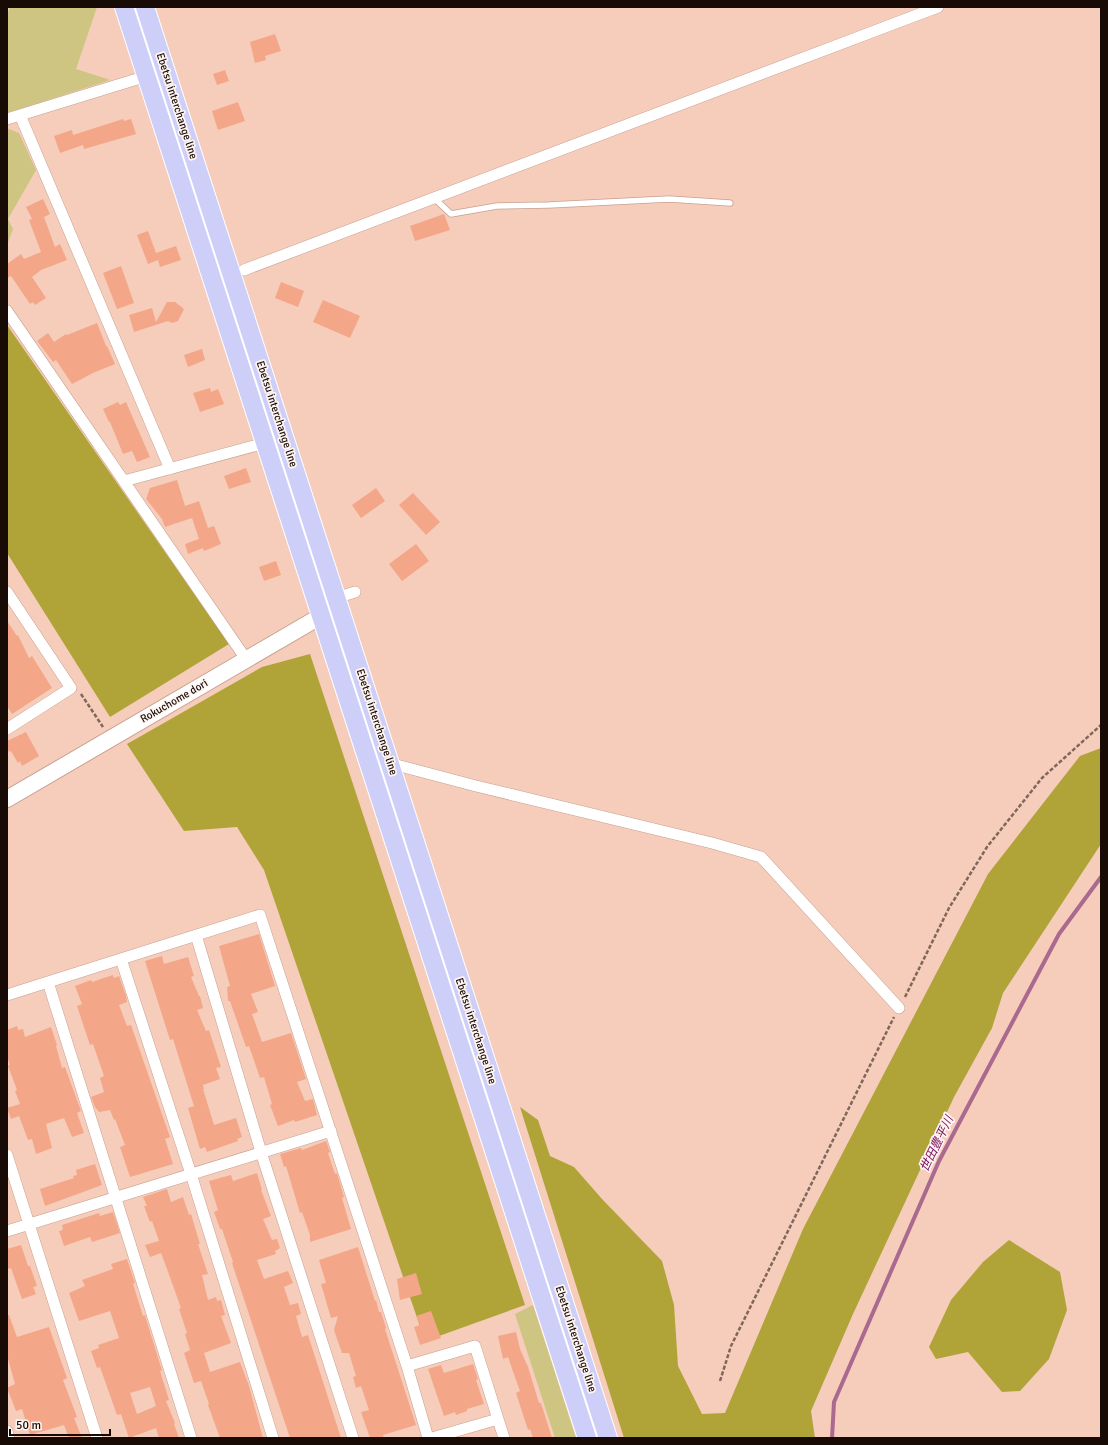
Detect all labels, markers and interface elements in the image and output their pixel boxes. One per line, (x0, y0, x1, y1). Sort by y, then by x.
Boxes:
street label: Ebetsu interchange line (154, 51, 200, 161)
street label: Ebetsu interchange line (254, 359, 300, 469)
street label: Ebetsu interchange line (354, 667, 400, 777)
street label: Rokuchome dori (138, 676, 210, 726)
street label: Ebetsu interchange line (453, 976, 499, 1086)
water label: 世田豊平川 (917, 1112, 958, 1174)
street label: Ebetsu interchange line (553, 1284, 599, 1394)
scale bar (10, 1411, 110, 1437)
text: 50 m (16, 1418, 41, 1433)

